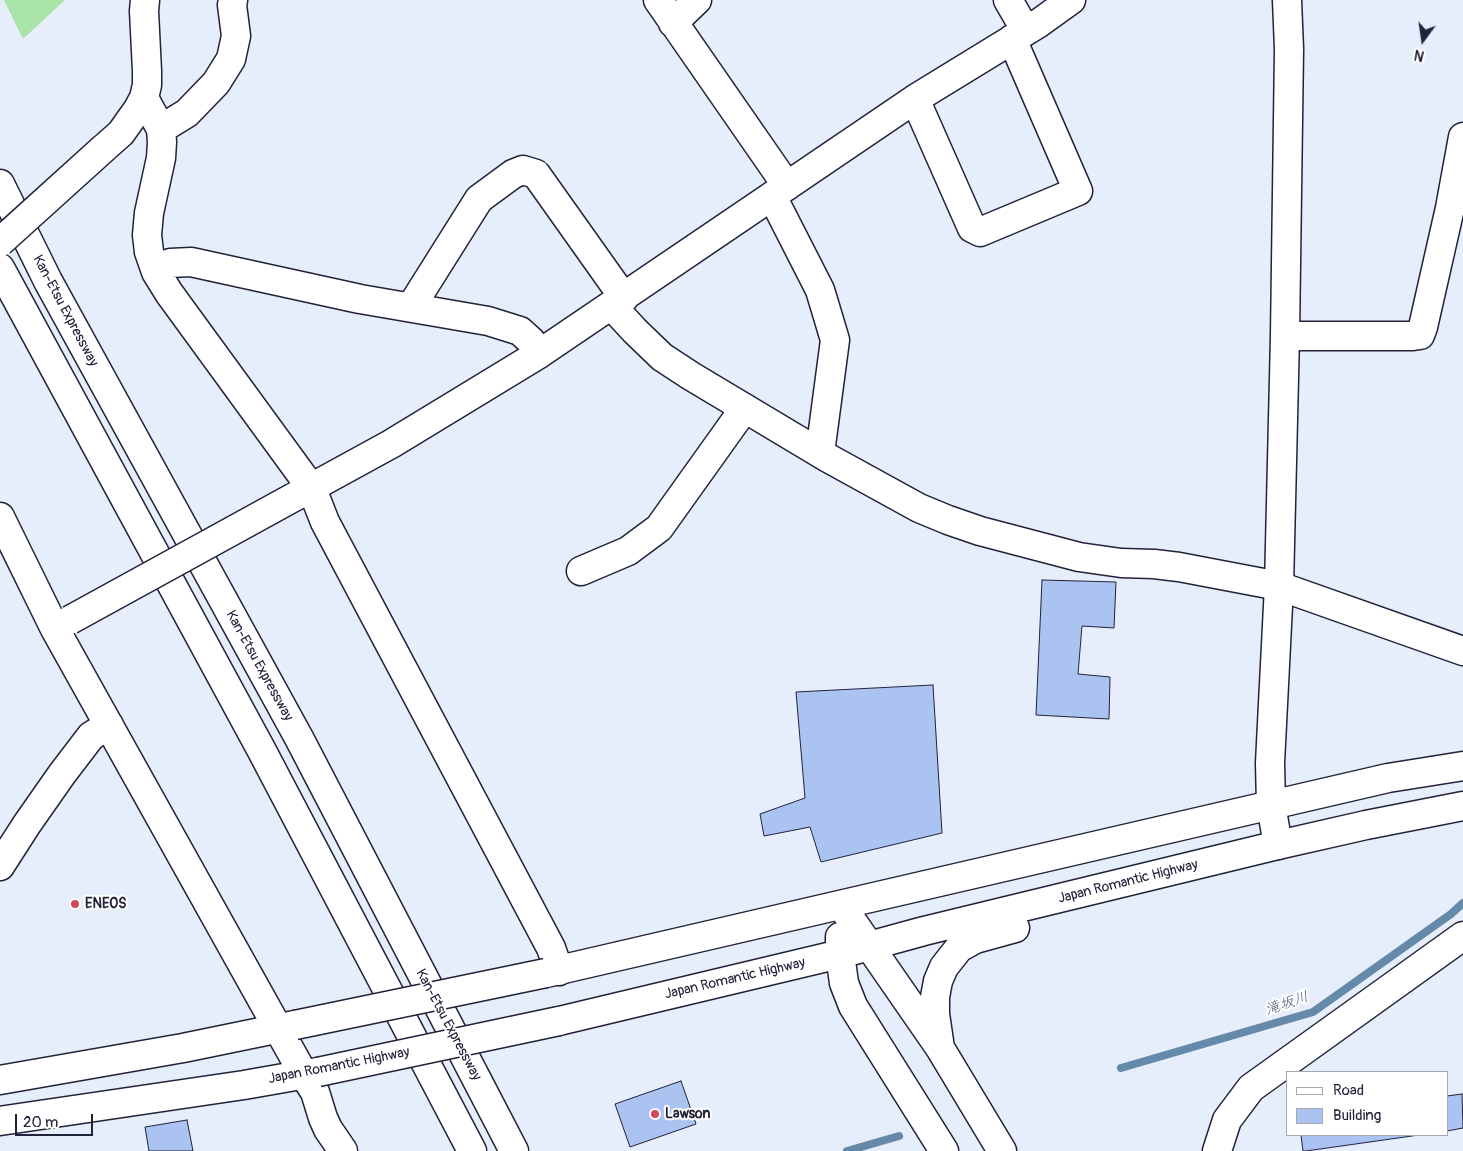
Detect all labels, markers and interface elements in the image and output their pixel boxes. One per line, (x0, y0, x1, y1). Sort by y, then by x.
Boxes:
north arrow (1398, 15, 1448, 65)
text: N (1413, 46, 1426, 64)
street label: Kan-Etsu Expressway (29, 252, 101, 370)
street label: Kan-Etsu Expressway (222, 608, 296, 724)
street label: Japan Romantic Highway (1056, 856, 1200, 908)
place label: ENEOS (85, 896, 126, 912)
marker: ENEOS (69, 898, 81, 910)
street label: Japan Romantic Highway (663, 955, 807, 1003)
street label: Kan-Etsu Expressway (412, 966, 484, 1084)
water label: 滝坂川 (1263, 988, 1311, 1020)
street label: Japan Romantic Highway (267, 1044, 411, 1088)
legend (1286, 1071, 1448, 1136)
text: Road (1333, 1081, 1364, 1100)
scale bar (18, 1104, 95, 1136)
place label: Lawson (665, 1106, 710, 1122)
text: Building (1333, 1106, 1381, 1125)
marker: Lawson (649, 1108, 661, 1120)
text: 20 m (23, 1113, 58, 1132)

